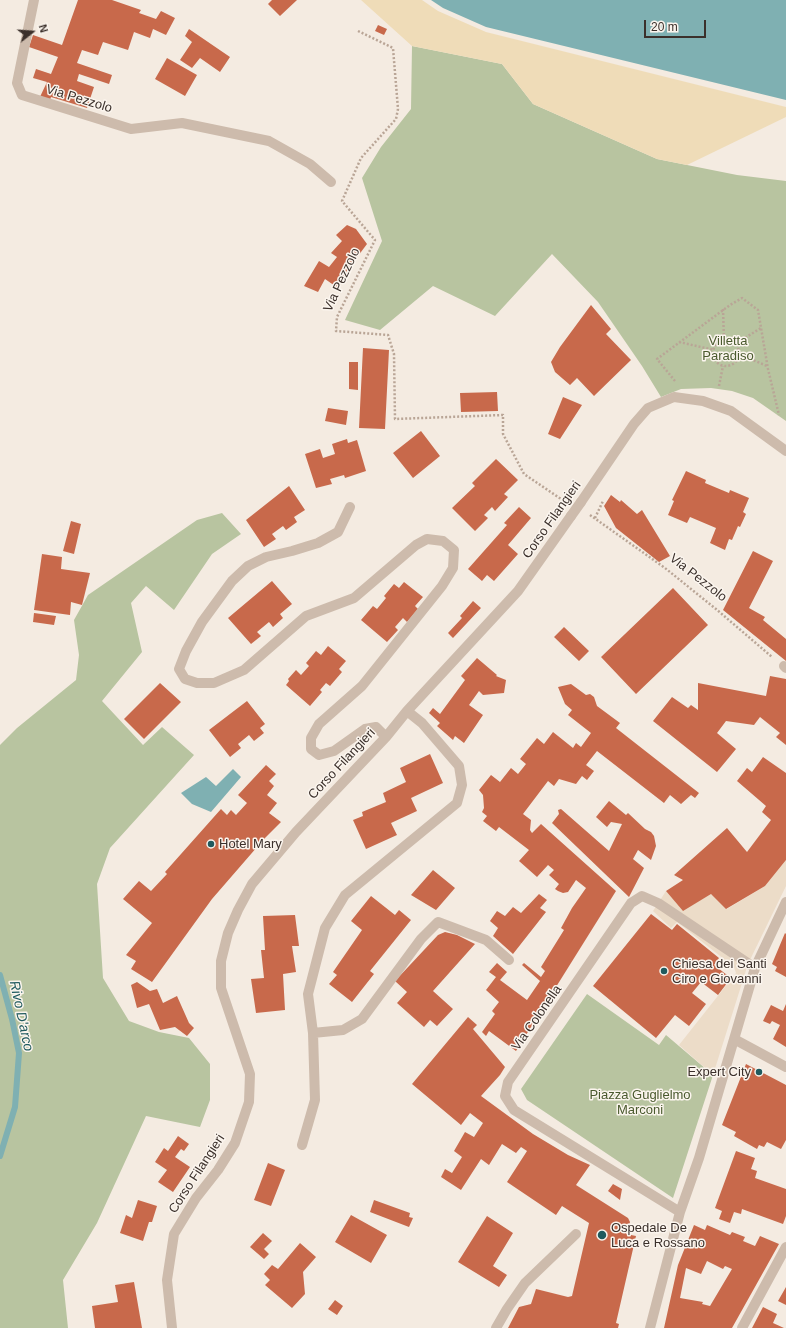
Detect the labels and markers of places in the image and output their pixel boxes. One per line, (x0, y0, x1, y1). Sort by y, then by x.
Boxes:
place label: Hotel Mary (219, 836, 282, 852)
marker: Hotel Mary (206, 839, 216, 849)
place label: Chiesa dei Santi Ciro e Giovanni (672, 956, 767, 987)
marker: Chiesa dei Santi Ciro e Giovanni (659, 966, 669, 976)
place label: Expert City (687, 1064, 751, 1080)
marker: Expert City (754, 1067, 764, 1077)
place label: Ospedale De Luca e Rossano (611, 1220, 705, 1251)
marker: Ospedale De Luca e Rossano (596, 1229, 608, 1241)

